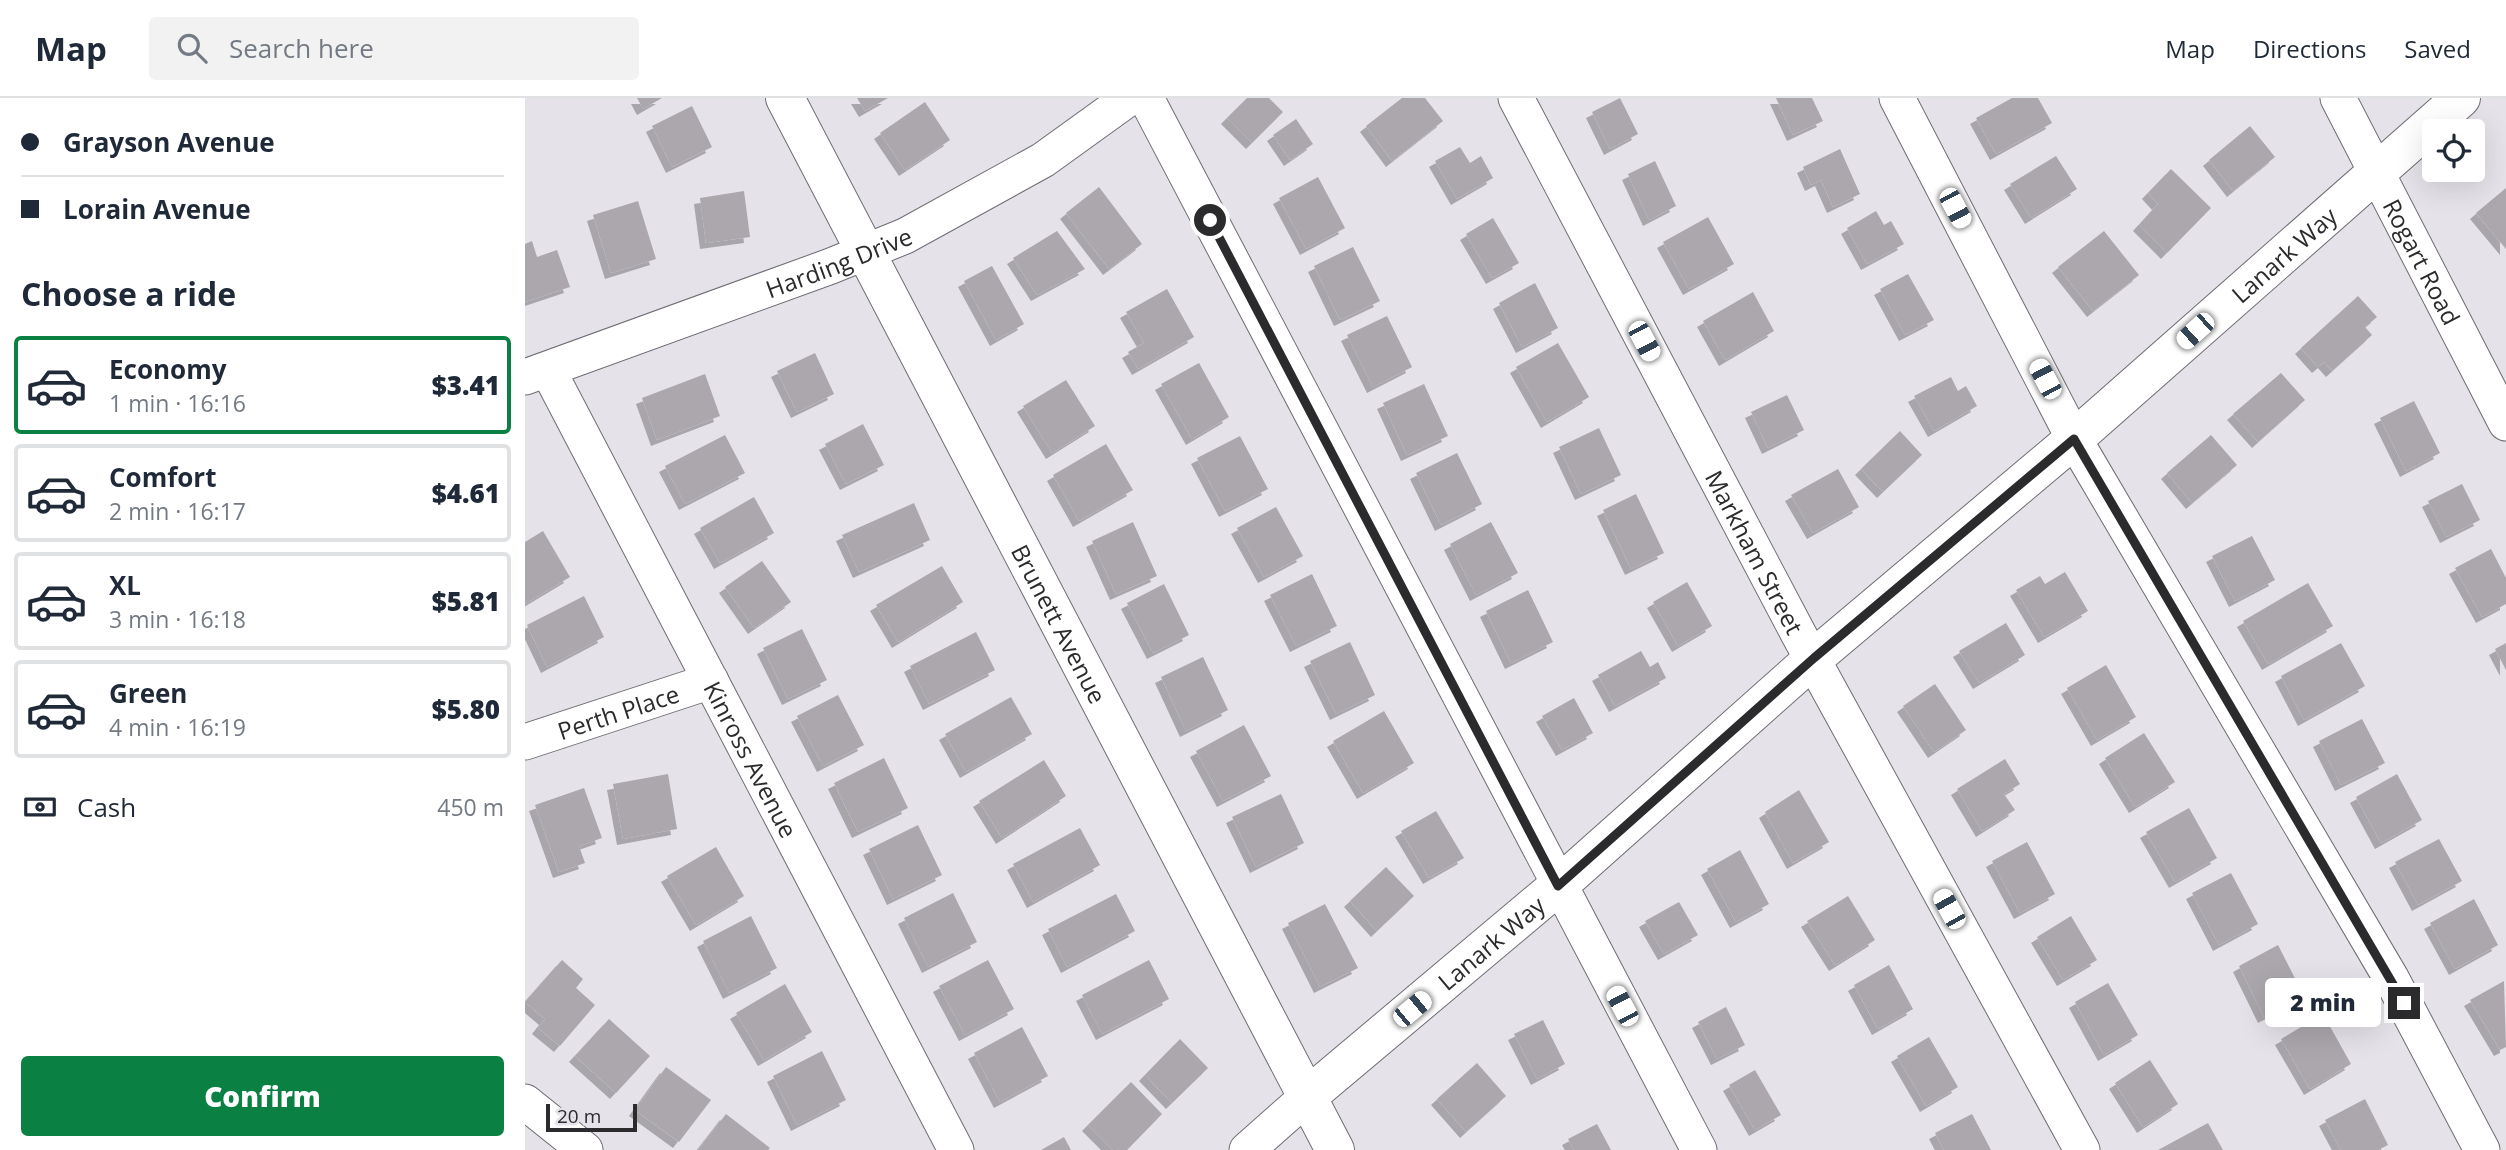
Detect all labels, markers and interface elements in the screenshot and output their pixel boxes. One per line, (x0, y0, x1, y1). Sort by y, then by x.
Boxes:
search box (149, 17, 639, 80)
text: Map (35, 26, 107, 71)
icon: search (173, 29, 211, 67)
text: Search here (229, 30, 374, 66)
text: Map (2165, 32, 2215, 65)
text: Directions (2253, 32, 2366, 65)
text: Saved (2404, 32, 2471, 65)
map controls (2422, 119, 2485, 182)
button: locate (2422, 119, 2485, 182)
text: Grayson Avenue (63, 124, 275, 160)
car (1936, 185, 1975, 231)
text: Lorain Avenue (63, 191, 251, 227)
street label: Rogart Road (2376, 193, 2469, 330)
street label: Lanark Way (2224, 198, 2344, 310)
route start (1194, 204, 1226, 236)
street label: Harding Drive (761, 219, 917, 305)
text: Choose a ride (21, 272, 236, 315)
car (2173, 309, 2218, 353)
car (1625, 318, 1664, 364)
text: Economy (109, 351, 227, 387)
icon: car (25, 354, 88, 417)
car (2026, 356, 2065, 402)
text: $3.41 (432, 367, 500, 403)
text: 1 min · 16:16 (109, 387, 246, 419)
text: Comfort (109, 459, 216, 495)
icon: car (25, 462, 88, 525)
street label: Markham Street (1698, 464, 1812, 640)
text: $4.61 (432, 475, 500, 511)
text: 2 min · 16:17 (109, 495, 246, 527)
street label: Brunett Avenue (1005, 538, 1115, 709)
text: XL (109, 567, 141, 603)
icon: car (25, 570, 88, 633)
text: $5.81 (432, 583, 500, 619)
text: 3 min · 16:18 (109, 603, 246, 635)
text: Green (109, 675, 187, 711)
street label: Kinross Avenue (697, 675, 806, 843)
street label: Perth Place (553, 676, 683, 747)
icon: car (25, 678, 88, 741)
text: $5.80 (432, 691, 500, 727)
text: 4 min · 16:19 (109, 711, 246, 743)
icon: cash (21, 788, 59, 826)
text: Cash (77, 789, 136, 825)
text: 450 m (437, 791, 504, 823)
car (1930, 886, 1969, 932)
street label: Lanark Way (1430, 887, 1552, 997)
callout: 2 min (2264, 978, 2379, 1028)
car (1603, 983, 1642, 1029)
text: 2 min (2290, 986, 2356, 1018)
car (1390, 987, 1435, 1031)
route end (2388, 987, 2420, 1019)
button: Confirm (21, 1056, 504, 1136)
scale bar (546, 1101, 637, 1133)
text: 20 m (557, 1103, 601, 1129)

